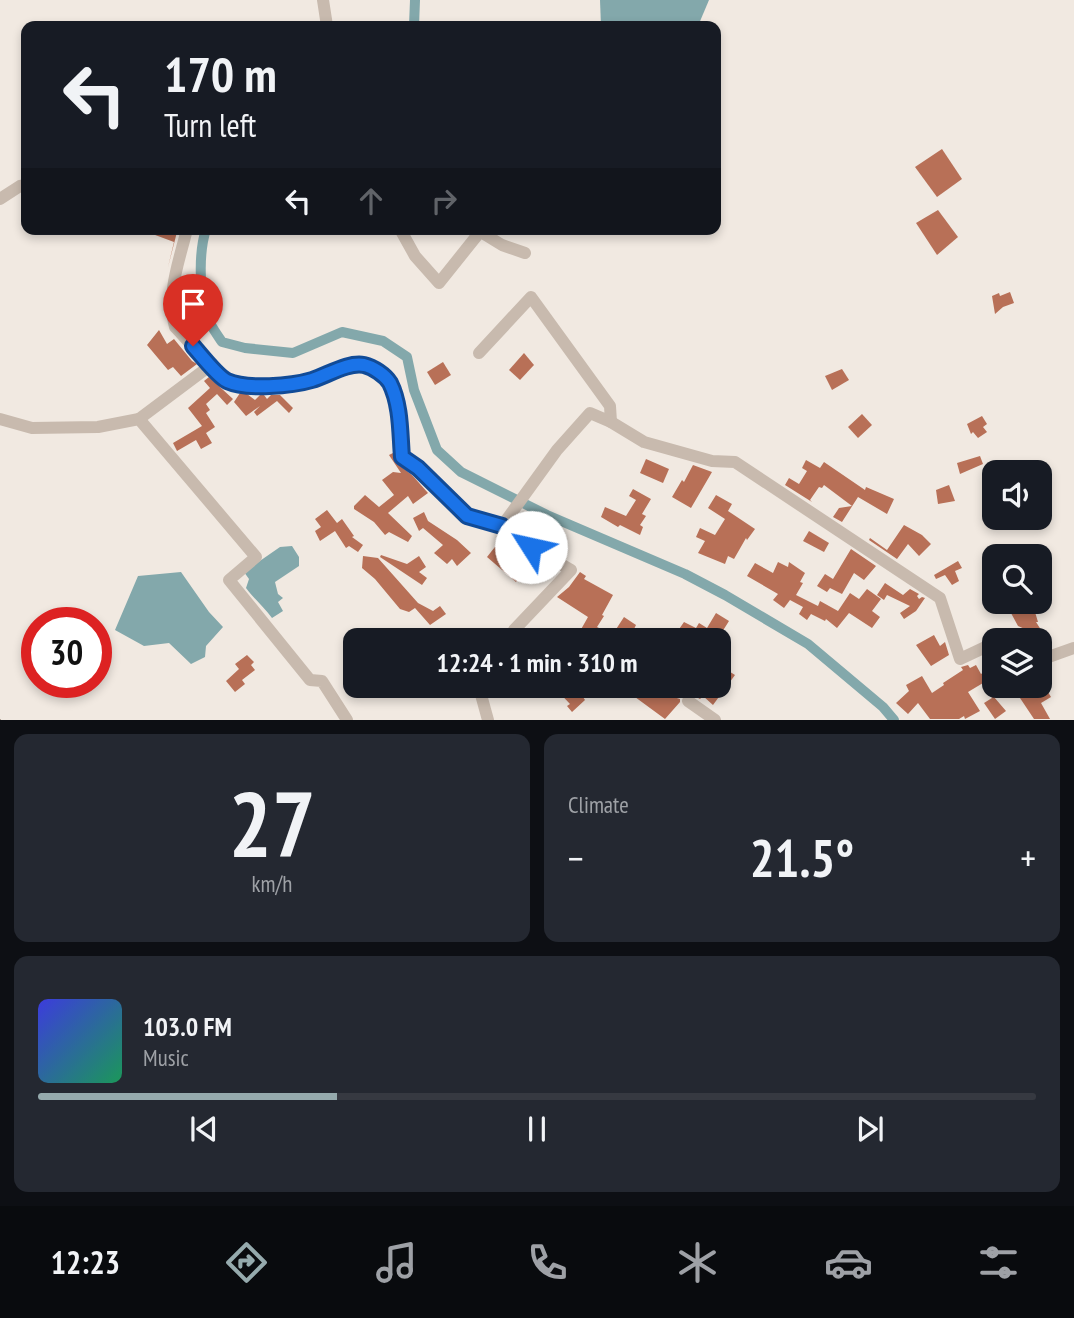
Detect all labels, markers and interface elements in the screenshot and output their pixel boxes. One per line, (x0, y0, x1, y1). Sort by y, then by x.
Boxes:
text: 170 m (164, 42, 277, 106)
icon: left (49, 49, 140, 140)
text: Turn left (164, 104, 256, 146)
icon: left (279, 182, 317, 220)
icon: ahead (352, 182, 390, 220)
icon: right (425, 182, 463, 220)
pin (163, 274, 223, 346)
icon: arrive (174, 285, 212, 323)
map controls (982, 460, 1052, 698)
button: sound (982, 460, 1052, 530)
position arrow (494, 510, 568, 584)
button: search (982, 544, 1052, 614)
speed limit sign: 30 (21, 607, 112, 698)
button: layers (982, 628, 1052, 698)
text: 12:24 · 1 min · 310 m (437, 646, 637, 679)
text: 27 (229, 764, 316, 882)
text: Climate (568, 790, 629, 819)
text: 21.5° (750, 824, 854, 891)
text: − (568, 833, 584, 882)
text: + (1020, 833, 1036, 882)
text: km/h (252, 869, 292, 898)
text: 103.0 FM (143, 1010, 232, 1043)
text: Music (143, 1043, 189, 1072)
icon: previous (185, 1110, 223, 1148)
icon: pause (518, 1110, 556, 1148)
icon: next (851, 1110, 889, 1148)
icon: directions (222, 1238, 271, 1287)
icon: music (372, 1238, 421, 1287)
icon: phone (523, 1238, 572, 1287)
icon: climate (673, 1238, 722, 1287)
icon: car (824, 1238, 873, 1287)
icon: filters (974, 1238, 1023, 1287)
text: 12:23 (51, 1241, 120, 1283)

